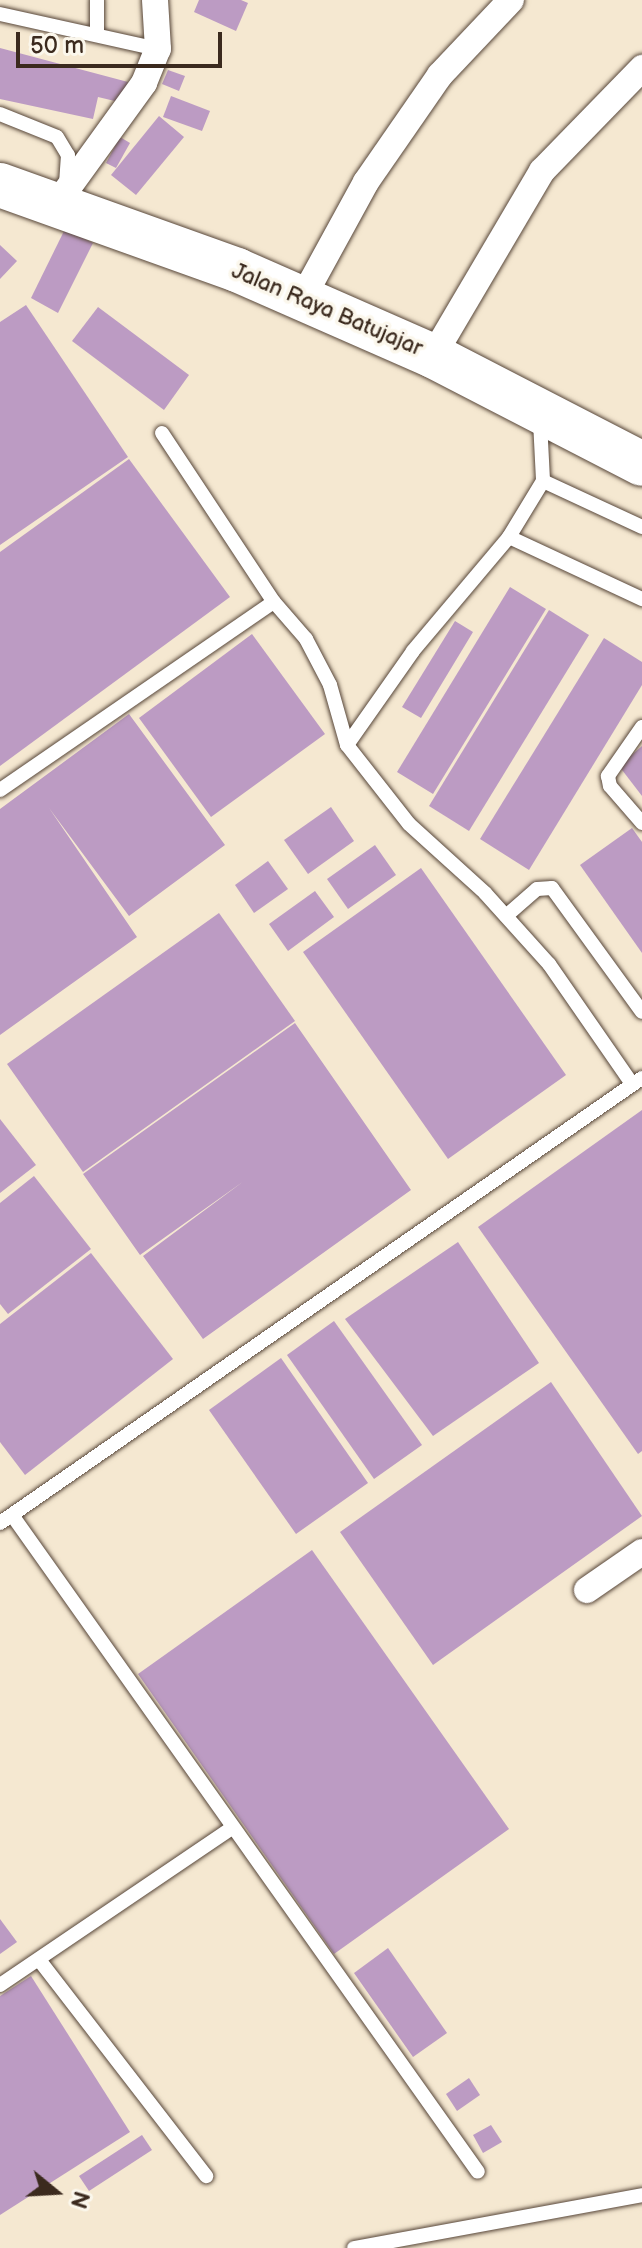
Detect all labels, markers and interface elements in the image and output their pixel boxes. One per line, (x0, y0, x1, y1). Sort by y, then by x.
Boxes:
scale bar (20, 16, 226, 66)
text: 50 m (30, 31, 84, 60)
street label: Jalan Raya Batujajar (228, 258, 426, 362)
north arrow (16, 2152, 96, 2232)
text: N (64, 2188, 95, 2212)

